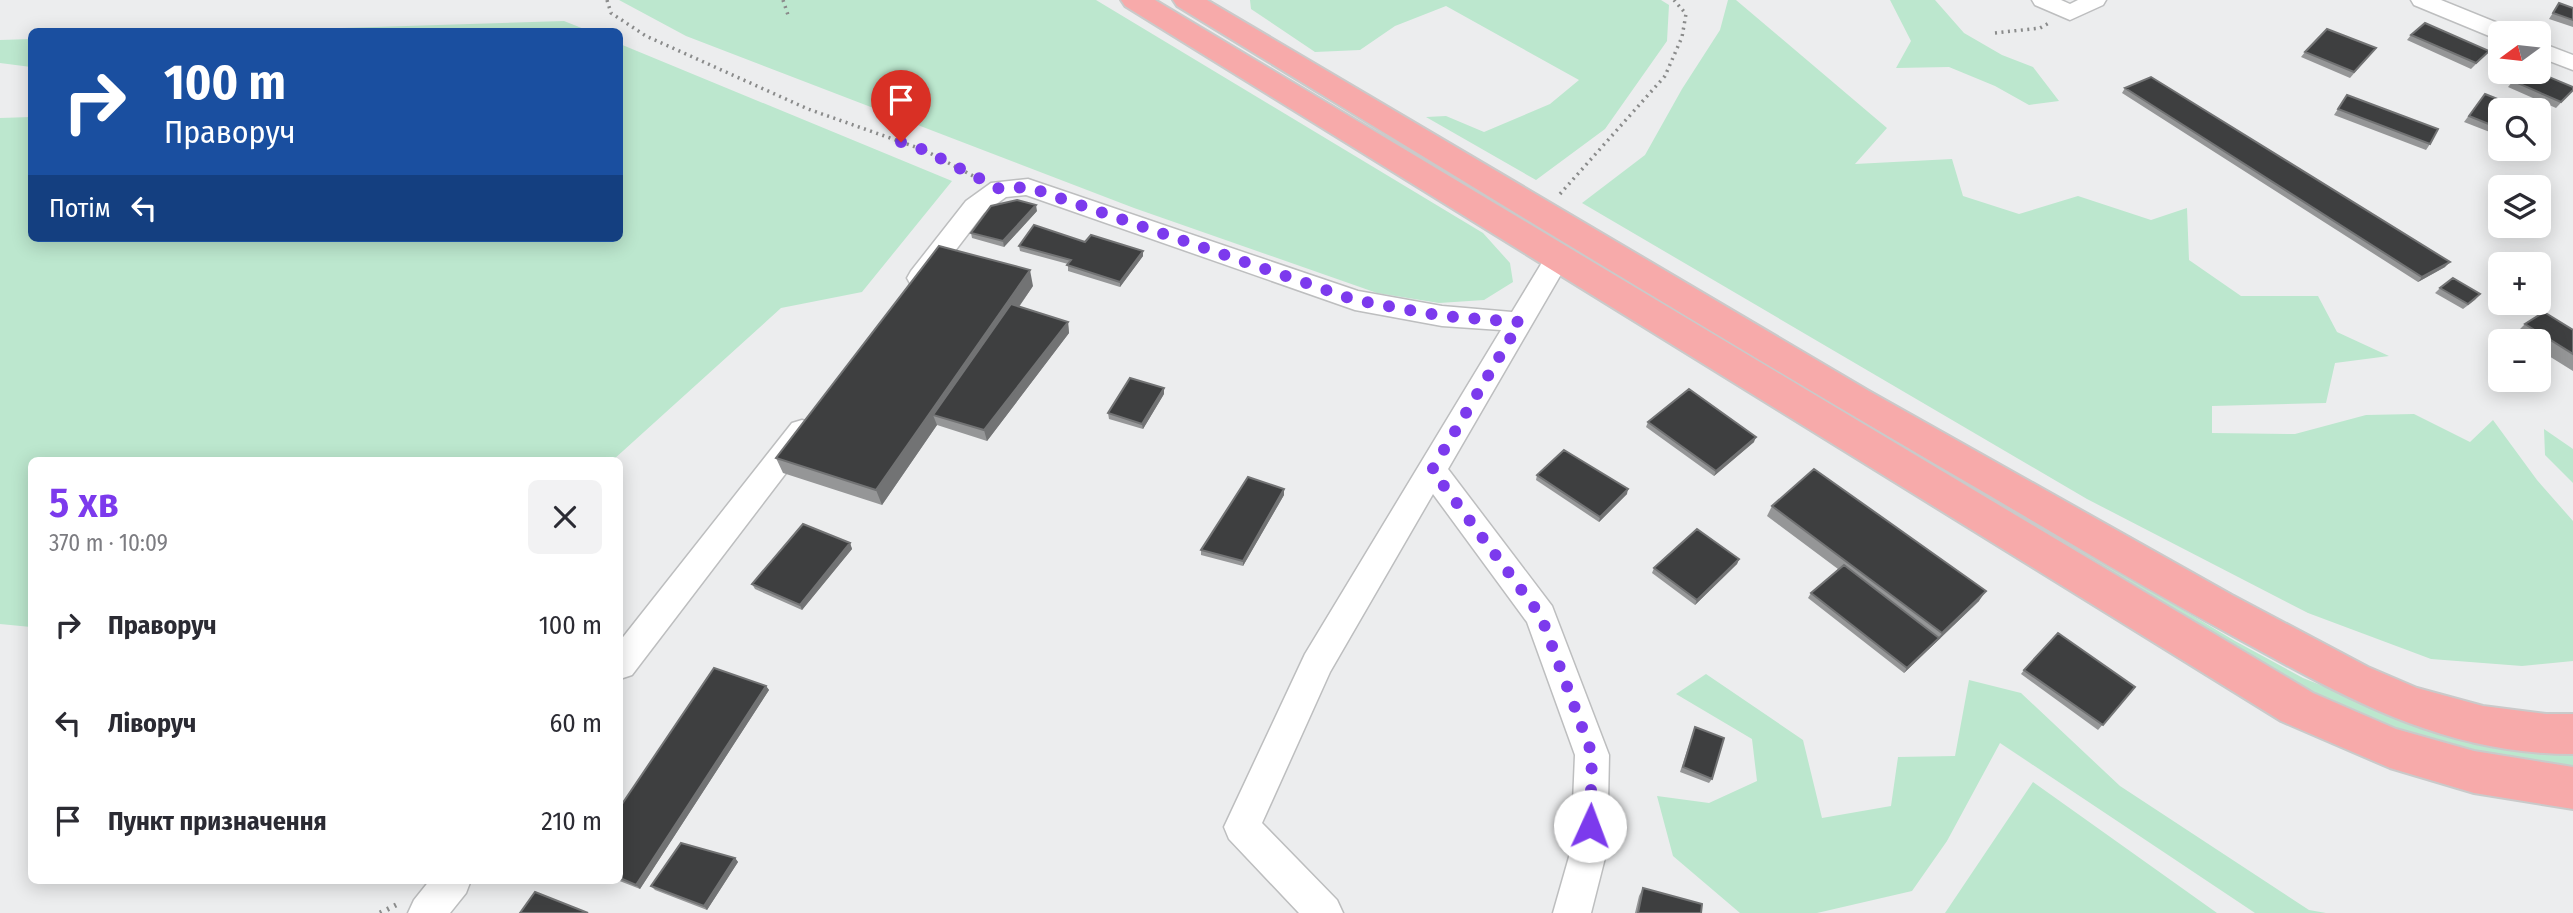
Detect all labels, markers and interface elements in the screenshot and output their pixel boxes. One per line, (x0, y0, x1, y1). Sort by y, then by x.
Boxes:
north arrow (2488, 21, 2552, 84)
map controls (2488, 21, 2551, 392)
text: 100 m (164, 53, 286, 112)
icon: right (49, 56, 140, 147)
pin (871, 70, 931, 142)
icon: arrive (882, 81, 920, 119)
button: search (2488, 98, 2551, 161)
text: Праворуч (164, 113, 296, 151)
button: layers (2488, 175, 2551, 238)
icon: left (125, 189, 163, 227)
text: Потім (49, 193, 111, 224)
button: + (2488, 252, 2551, 315)
button: − (2488, 329, 2551, 392)
text: 5 хв (49, 478, 119, 528)
button: close (528, 480, 602, 554)
text: 370 m · 10:09 (49, 529, 168, 557)
icon: right (49, 606, 87, 644)
text: Праворуч (108, 610, 217, 641)
text: 100 m (539, 610, 602, 641)
icon: left (49, 704, 87, 742)
text: Ліворуч (108, 708, 196, 739)
text: 60 m (549, 708, 602, 739)
position arrow (1553, 789, 1627, 863)
icon: arrive (49, 802, 87, 840)
text: Пункт призначення (108, 806, 327, 837)
text: 210 m (541, 806, 602, 837)

